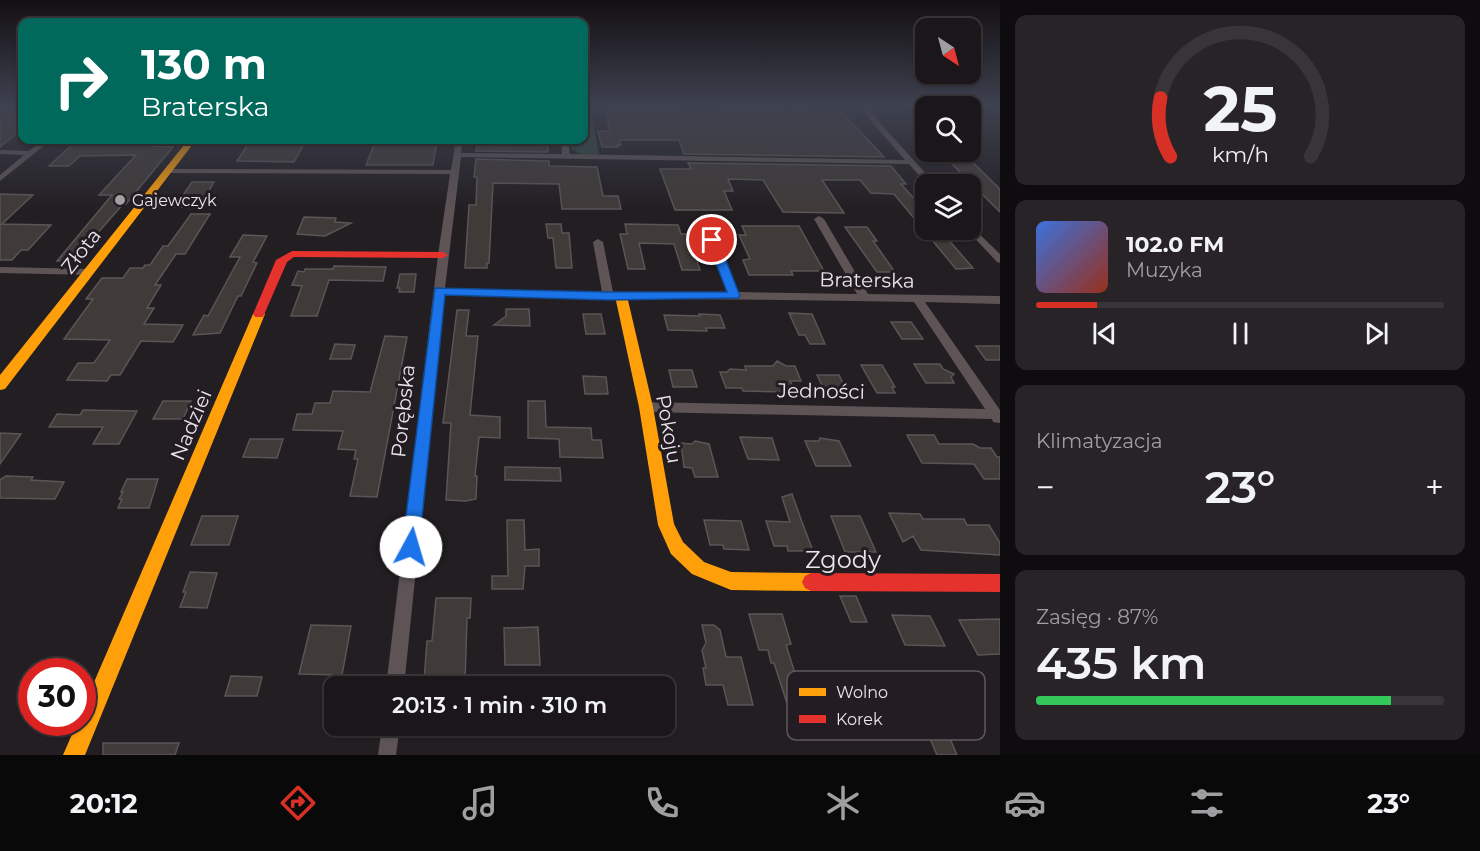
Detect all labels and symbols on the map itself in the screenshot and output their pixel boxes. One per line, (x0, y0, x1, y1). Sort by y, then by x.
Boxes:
north arrow (915, 18, 981, 84)
place label: Gajewczyk (132, 191, 217, 210)
marker: Gajewczyk (113, 193, 127, 207)
pin (686, 214, 737, 265)
street label: Złota (56, 224, 106, 278)
street label: Braterska (819, 267, 915, 293)
street label: Porębska (386, 363, 420, 459)
street label: Jedności (776, 378, 865, 404)
street label: Nadziei (165, 386, 217, 464)
street label: Pokoju (651, 393, 687, 465)
position arrow (379, 515, 443, 579)
street label: Zgody (805, 545, 881, 574)
speed limit sign: 30 (18, 658, 96, 736)
legend (787, 671, 985, 740)
text: Wolno (836, 683, 888, 702)
text: Korek (836, 710, 883, 729)

